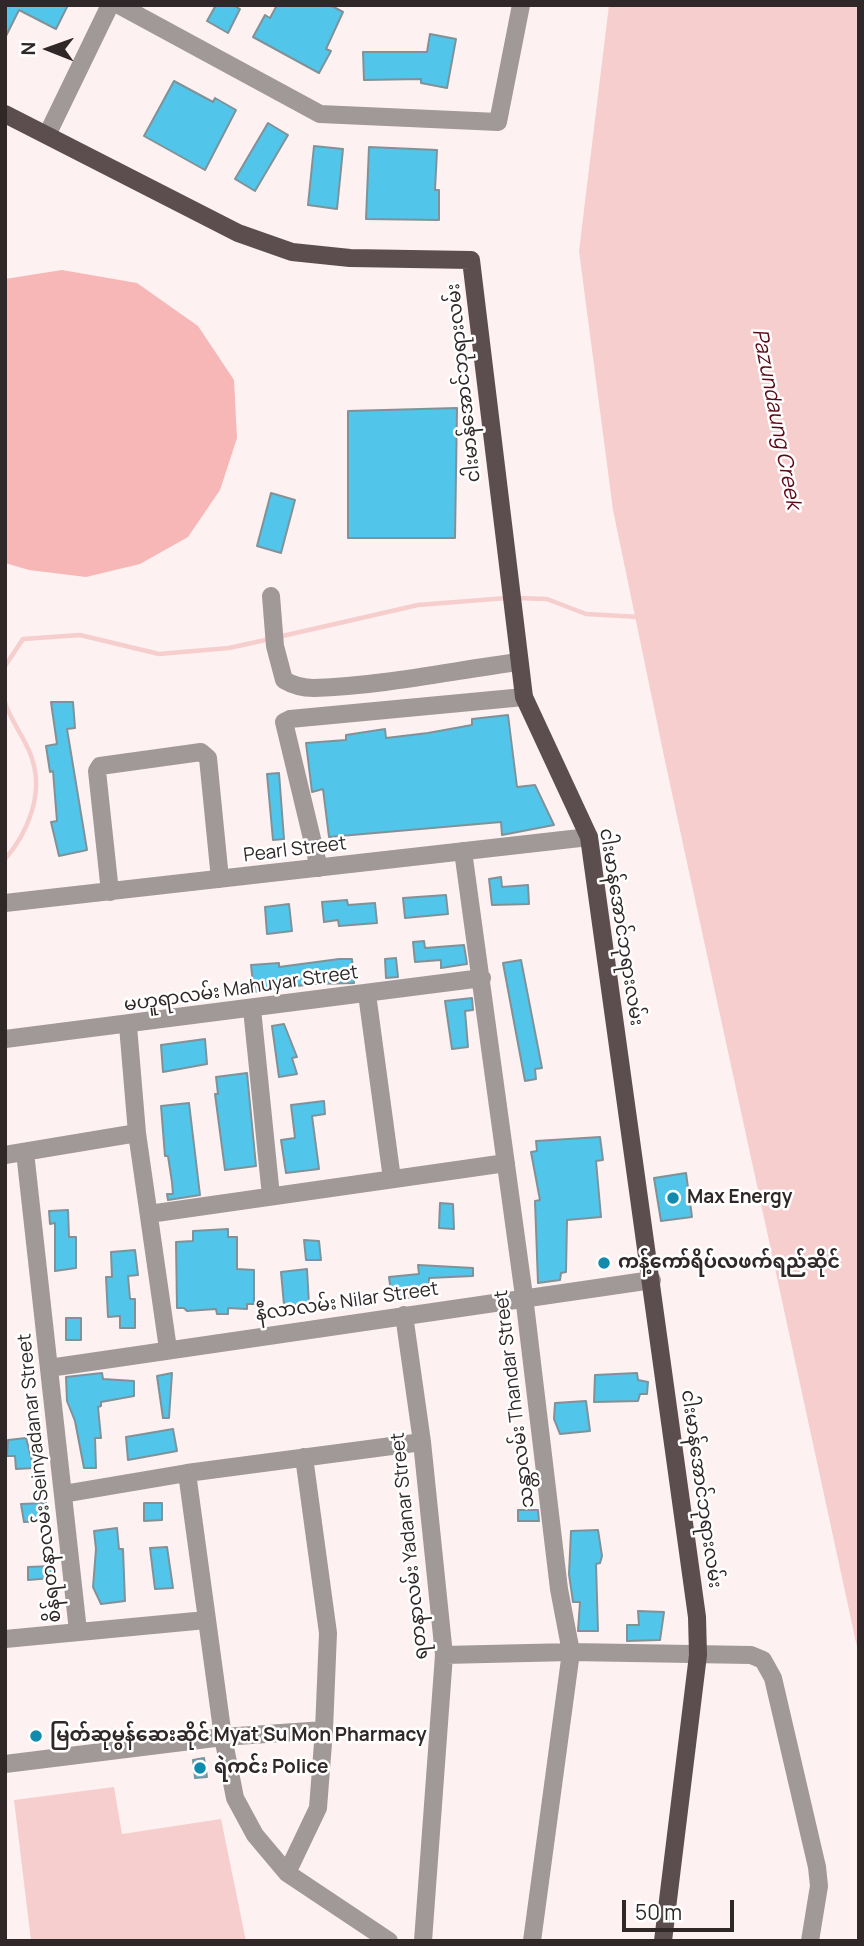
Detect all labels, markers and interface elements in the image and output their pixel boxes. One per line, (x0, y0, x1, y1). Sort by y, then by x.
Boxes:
north arrow (14, 14, 84, 84)
text: N (15, 42, 41, 56)
street label: ငါးမာန်အောင်ဘုရားလမ်း (442, 282, 486, 484)
water label: Pazundaung Creek (746, 327, 806, 511)
street label: ငါးမာန်အောင်ဘုရားလမ်း (594, 827, 648, 1027)
street label: Pearl Street (242, 832, 348, 868)
street label: မဟူရာလမ်း Mahuyar Street (122, 961, 360, 1017)
place label: Max Energy (687, 1187, 792, 1209)
marker: Max Energy (665, 1190, 681, 1206)
place label: ကန့်ကော်ရိပ်လဖက်ရည်ဆိုင် (618, 1252, 840, 1274)
marker: ကန့်ကော်ရိပ်လဖက်ရည်ဆိုင် (596, 1255, 612, 1271)
street label: နီလာလမ်း Nilar Street (254, 1278, 440, 1326)
street label: သန္တာလမ်း Thandar Street (490, 1289, 540, 1509)
street label: စိန်ရတနာလမ်း Seinyadanar Street (13, 1332, 67, 1624)
street label: ငါးမာန်အောင်ဘုရားလမ်း (676, 1388, 726, 1590)
street label: ရတနာလမ်း Yadanar Street (387, 1431, 433, 1661)
place label: မြတ်ဆုမွန်ဆေးဆိုင် Myat Su Mon Pharmacy (50, 1725, 427, 1747)
marker: မြတ်ဆုမွန်ဆေးဆိုင် Myat Su Mon Pharmacy (28, 1728, 44, 1744)
place label: ရဲကင်း Police (214, 1757, 328, 1779)
marker: ရဲကင်း Police (192, 1760, 208, 1776)
scale bar (626, 1886, 738, 1930)
text: 50 m (635, 1898, 682, 1926)

